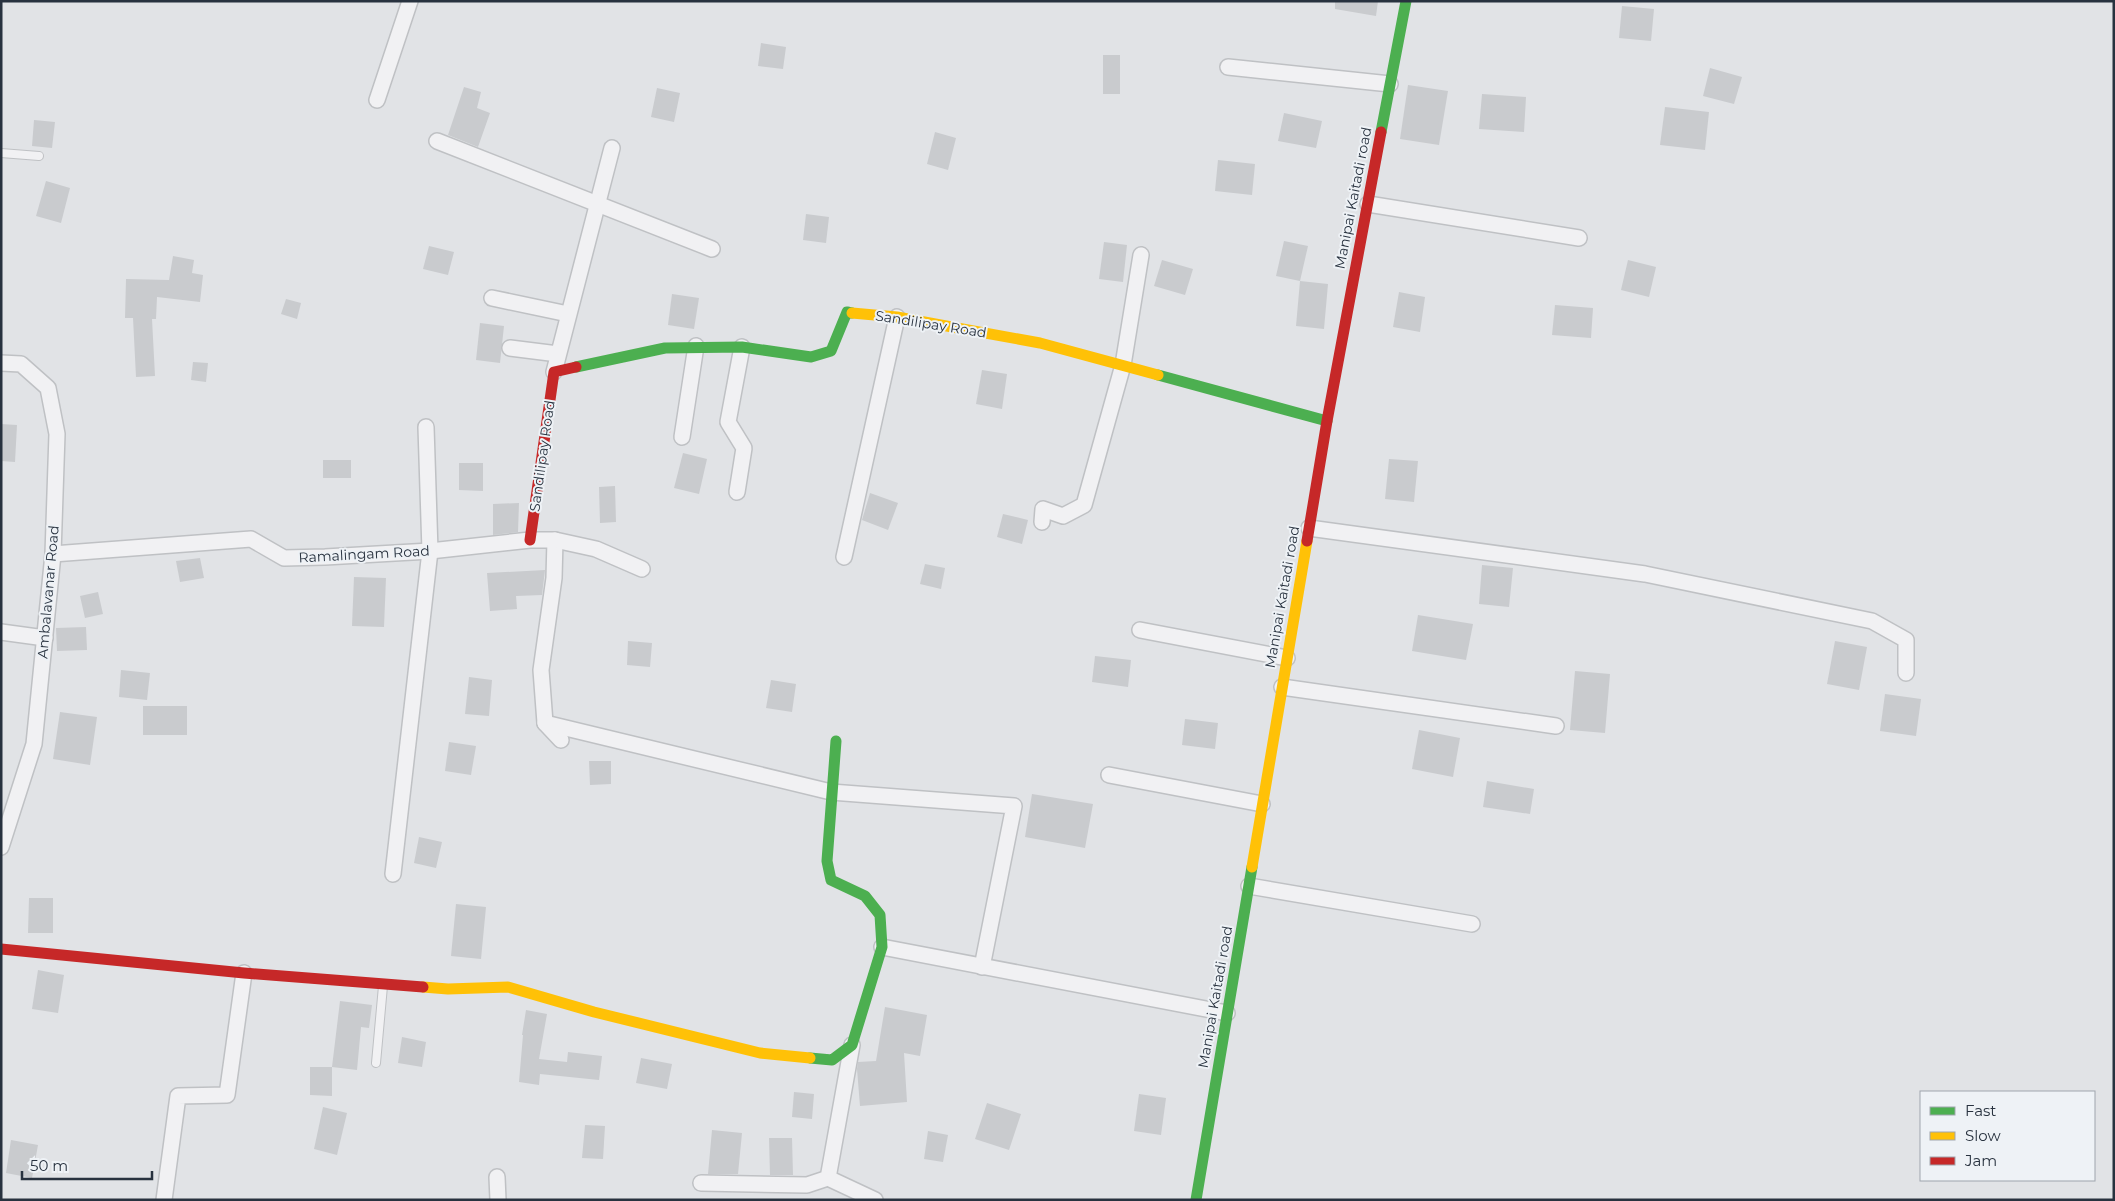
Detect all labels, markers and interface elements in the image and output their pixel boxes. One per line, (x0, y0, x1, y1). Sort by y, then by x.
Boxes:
street label: Manipai Kaitadi road (1330, 126, 1376, 270)
street label: Sandilipay Road (874, 306, 988, 342)
street label: Sandilipay Road (525, 399, 559, 513)
street label: Manipai Kaitadi road (1261, 524, 1303, 670)
street label: Ambalavanar Road (33, 525, 63, 659)
street label: Ramalingam Road (298, 542, 430, 566)
street label: Manipai Kaitadi road (1194, 924, 1236, 1070)
legend (1920, 1091, 2095, 1181)
text: Fast (1965, 1101, 1996, 1120)
text: Slow (1965, 1126, 2001, 1145)
scale bar (22, 1148, 152, 1180)
text: Jam (1964, 1151, 1997, 1170)
text: 50 m (30, 1156, 68, 1175)

